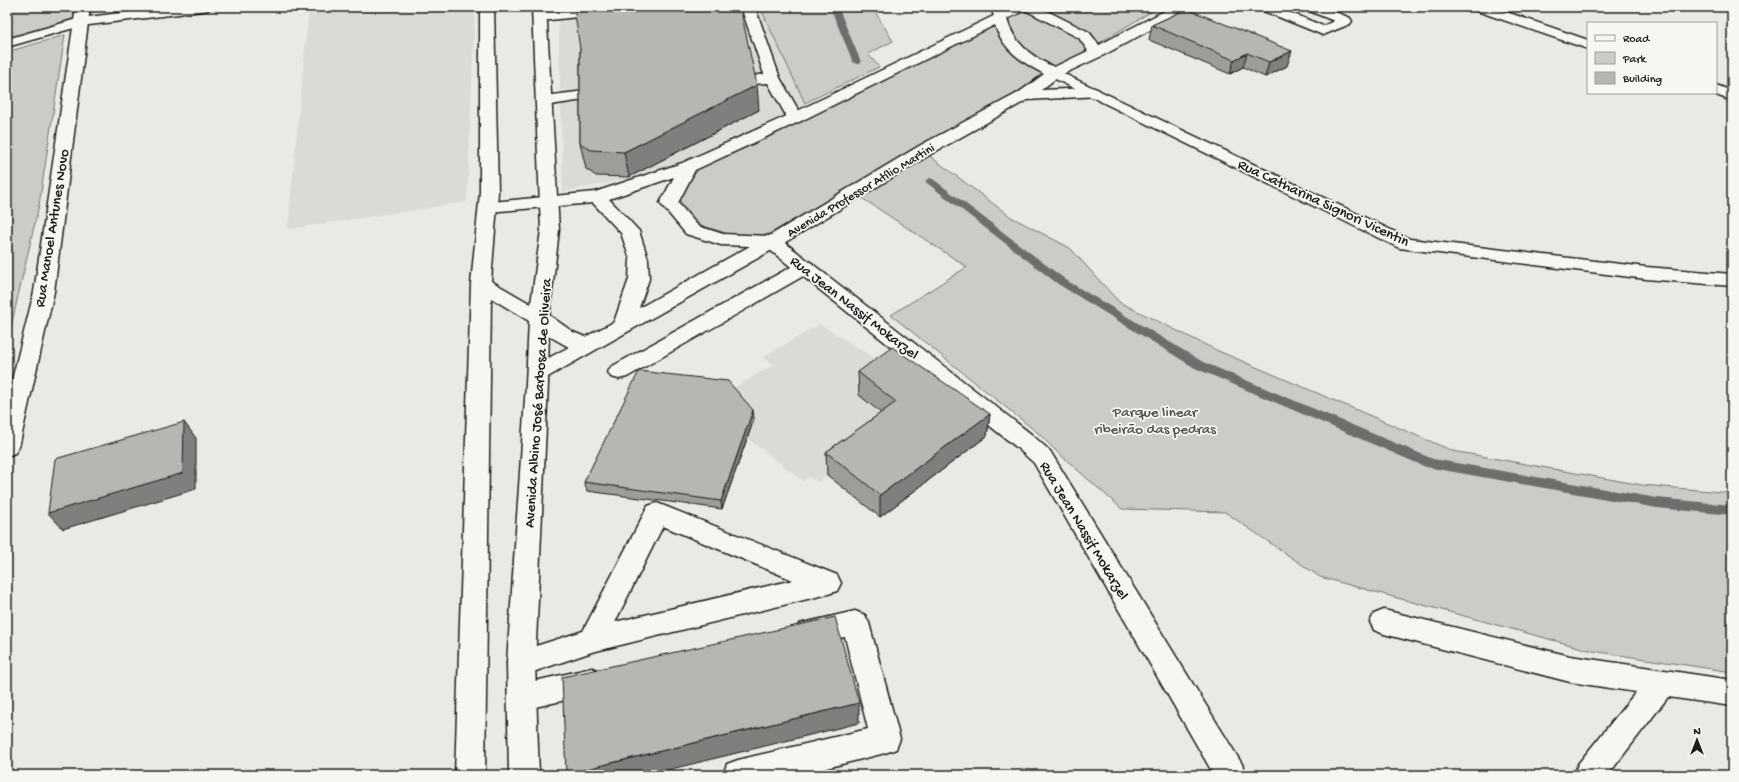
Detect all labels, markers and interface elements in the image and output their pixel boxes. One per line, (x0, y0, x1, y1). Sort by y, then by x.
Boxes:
legend (1587, 22, 1717, 94)
text: Road (1623, 33, 1650, 47)
text: Park (1622, 53, 1648, 67)
text: Building (1622, 73, 1662, 87)
street label: Avenida Professor Atílio Martini (785, 141, 938, 241)
street label: Rua Manoel Antunes Novo (32, 148, 74, 309)
street label: Rua Catharina Signori Vicentin (1235, 156, 1412, 252)
street label: Rua Jean Nassif Mokarzel (786, 253, 922, 364)
street label: Avenida Albino José Barbosa de Oliveira (521, 277, 557, 528)
park label: Parque linear ribeirão das pedras (1094, 404, 1216, 439)
street label: Rua Jean Nassif Mokarzel (1035, 459, 1132, 603)
north arrow (1677, 720, 1717, 760)
text: N (1693, 726, 1701, 738)

